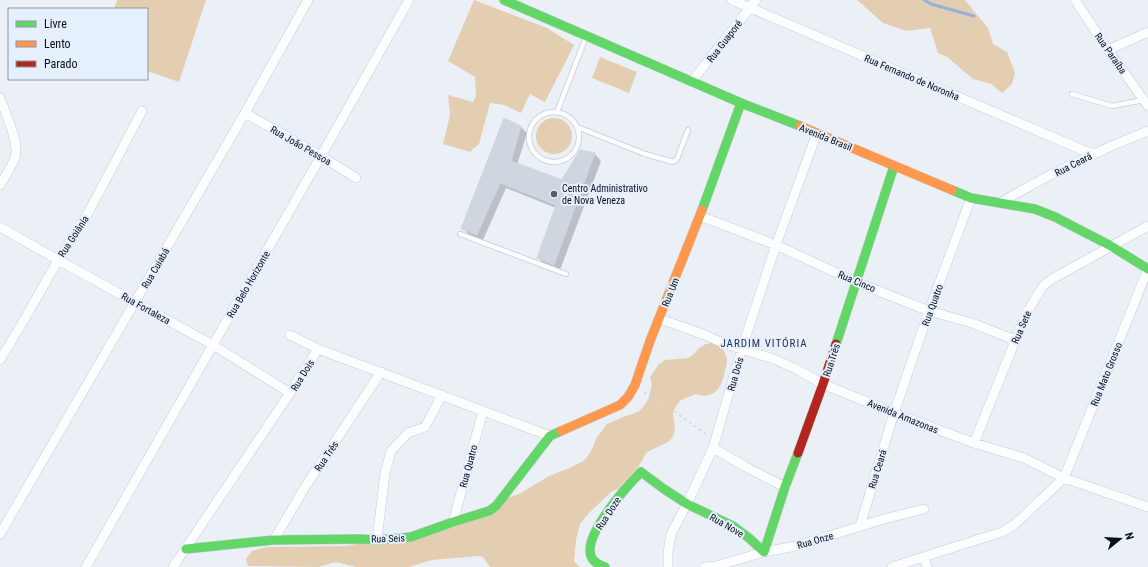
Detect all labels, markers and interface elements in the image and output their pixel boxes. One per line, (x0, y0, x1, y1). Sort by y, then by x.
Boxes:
legend (8, 8, 148, 80)
text: Livre (44, 17, 67, 31)
street label: Rua Guaporé (705, 18, 744, 65)
street label: Rua Paraíba (1093, 31, 1129, 76)
text: Lento (44, 37, 71, 51)
street label: Rua Fernando de Noronha (863, 52, 961, 103)
text: Parado (44, 57, 77, 71)
street label: Avenida Brasil (798, 122, 854, 153)
street label: Rua João Pessoa (268, 124, 333, 167)
street label: Rua Ceará (1053, 150, 1094, 178)
place label: Centro Administrativo de Nova Veneza (562, 183, 648, 206)
marker: Centro Administrativo de Nova Veneza (549, 189, 559, 199)
street label: Rua Goiânia (56, 213, 91, 259)
street label: Rua Cuiabá (140, 246, 171, 290)
street label: Rua Belo Horizonte (225, 249, 272, 320)
street label: Rua Cinco (836, 269, 877, 294)
street label: Rua Um (660, 276, 681, 308)
street label: Rua Quatro (920, 283, 945, 328)
street label: Rua Fortaleza (119, 290, 172, 326)
street label: Rua Sete (1009, 309, 1034, 345)
district label: JARDIM VITÓRIA (720, 337, 808, 350)
street label: Rua Mato Grosso (1089, 341, 1124, 408)
street label: Rua Três (821, 342, 842, 378)
street label: Rua Dois (725, 355, 746, 392)
street label: Rua Dois (289, 357, 317, 393)
street label: Avenida Amazonas (866, 397, 940, 436)
street label: Rua Três (312, 439, 341, 473)
street label: Rua Quatro (458, 444, 479, 489)
street label: Rua Ceará (866, 448, 889, 490)
street label: Rua Doze (594, 495, 623, 532)
street label: Rua Nove (708, 511, 746, 540)
north arrow (1100, 519, 1140, 559)
street label: Rua Onze (796, 530, 835, 551)
text: N (1122, 531, 1136, 542)
street label: Rua Seis (371, 532, 406, 545)

